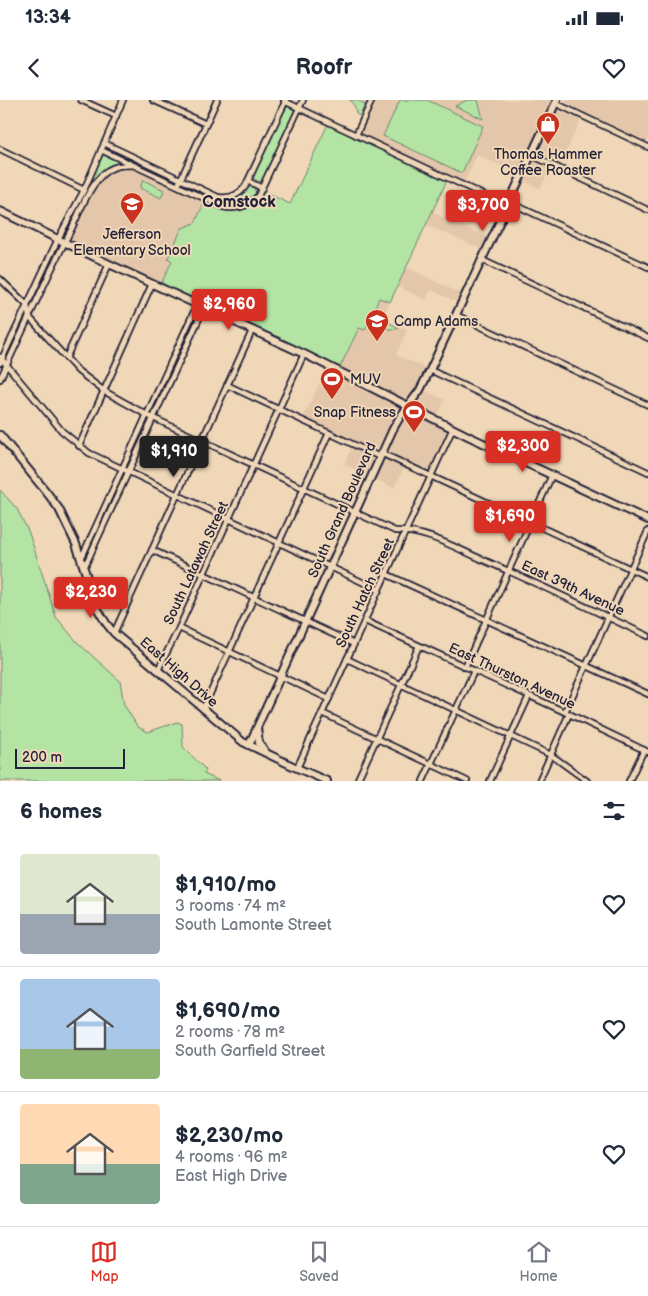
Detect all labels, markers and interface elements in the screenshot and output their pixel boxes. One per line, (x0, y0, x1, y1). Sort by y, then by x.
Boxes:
text: 13:34 (25, 6, 71, 29)
icon: back (20, 54, 48, 82)
text: Roofr (296, 54, 352, 81)
icon: heart (600, 54, 628, 82)
shop icon: Thomas Hammer Coffee Roaster (535, 111, 561, 145)
place label: Thomas Hammer Coffee Roaster (494, 146, 603, 179)
pin: $3,700 (442, 190, 524, 232)
school or university icon: Jefferson Elementary School (119, 191, 145, 225)
district label: Comstock (202, 193, 276, 212)
text: $3,700 (457, 196, 509, 215)
place label: Jefferson Elementary School (73, 226, 191, 259)
pin: $2,960 (188, 288, 270, 331)
text: $2,960 (203, 295, 255, 314)
school or university icon: Camp Adams (364, 308, 390, 342)
place label: Camp Adams (394, 313, 478, 330)
sports icon: MUV (319, 366, 345, 400)
place label: MUV (350, 371, 381, 388)
sports icon: Snap Fitness (401, 399, 427, 433)
place label: Snap Fitness (314, 404, 396, 421)
pin: $2,300 (482, 430, 564, 473)
pin: $1,910 (133, 436, 215, 478)
text: $2,300 (497, 437, 549, 456)
street label: South Grand Boulevard (304, 440, 380, 580)
text: $1,910 (151, 442, 197, 461)
street label: South Latawah Street (160, 498, 232, 627)
pin: $1,690 (469, 500, 551, 543)
text: $1,690 (485, 507, 535, 526)
street label: South Hatch Street (332, 535, 398, 651)
street label: East 39th Avenue (519, 557, 627, 619)
pin: $2,230 (50, 576, 132, 619)
text: $2,230 (65, 583, 117, 602)
street label: East High Drive (136, 633, 222, 711)
street label: East Thurston Avenue (446, 639, 578, 713)
scale bar (15, 746, 125, 769)
text: 200 m (22, 749, 62, 766)
icon: filters (600, 797, 628, 825)
text: 6 homes (20, 799, 102, 824)
text: $1,910/mo (175, 872, 276, 897)
icon: home (60, 874, 120, 934)
icon: heart (600, 890, 628, 918)
text: 3 rooms · 74 m² (175, 897, 286, 916)
text: South Lamonte Street (175, 916, 332, 935)
text: $1,690/mo (175, 998, 280, 1023)
icon: home (60, 999, 120, 1059)
icon: heart (600, 1015, 628, 1043)
text: 2 rooms · 78 m² (175, 1023, 285, 1042)
text: South Garfield Street (175, 1042, 325, 1061)
text: $2,230/mo (175, 1123, 283, 1148)
icon: home (60, 1124, 120, 1184)
icon: heart (600, 1140, 628, 1168)
text: 4 rooms · 96 m² (175, 1148, 288, 1167)
text: East High Drive (175, 1167, 287, 1186)
tab: Map (90, 1238, 119, 1285)
tab: Saved (299, 1238, 339, 1285)
tab: Home (520, 1238, 558, 1285)

